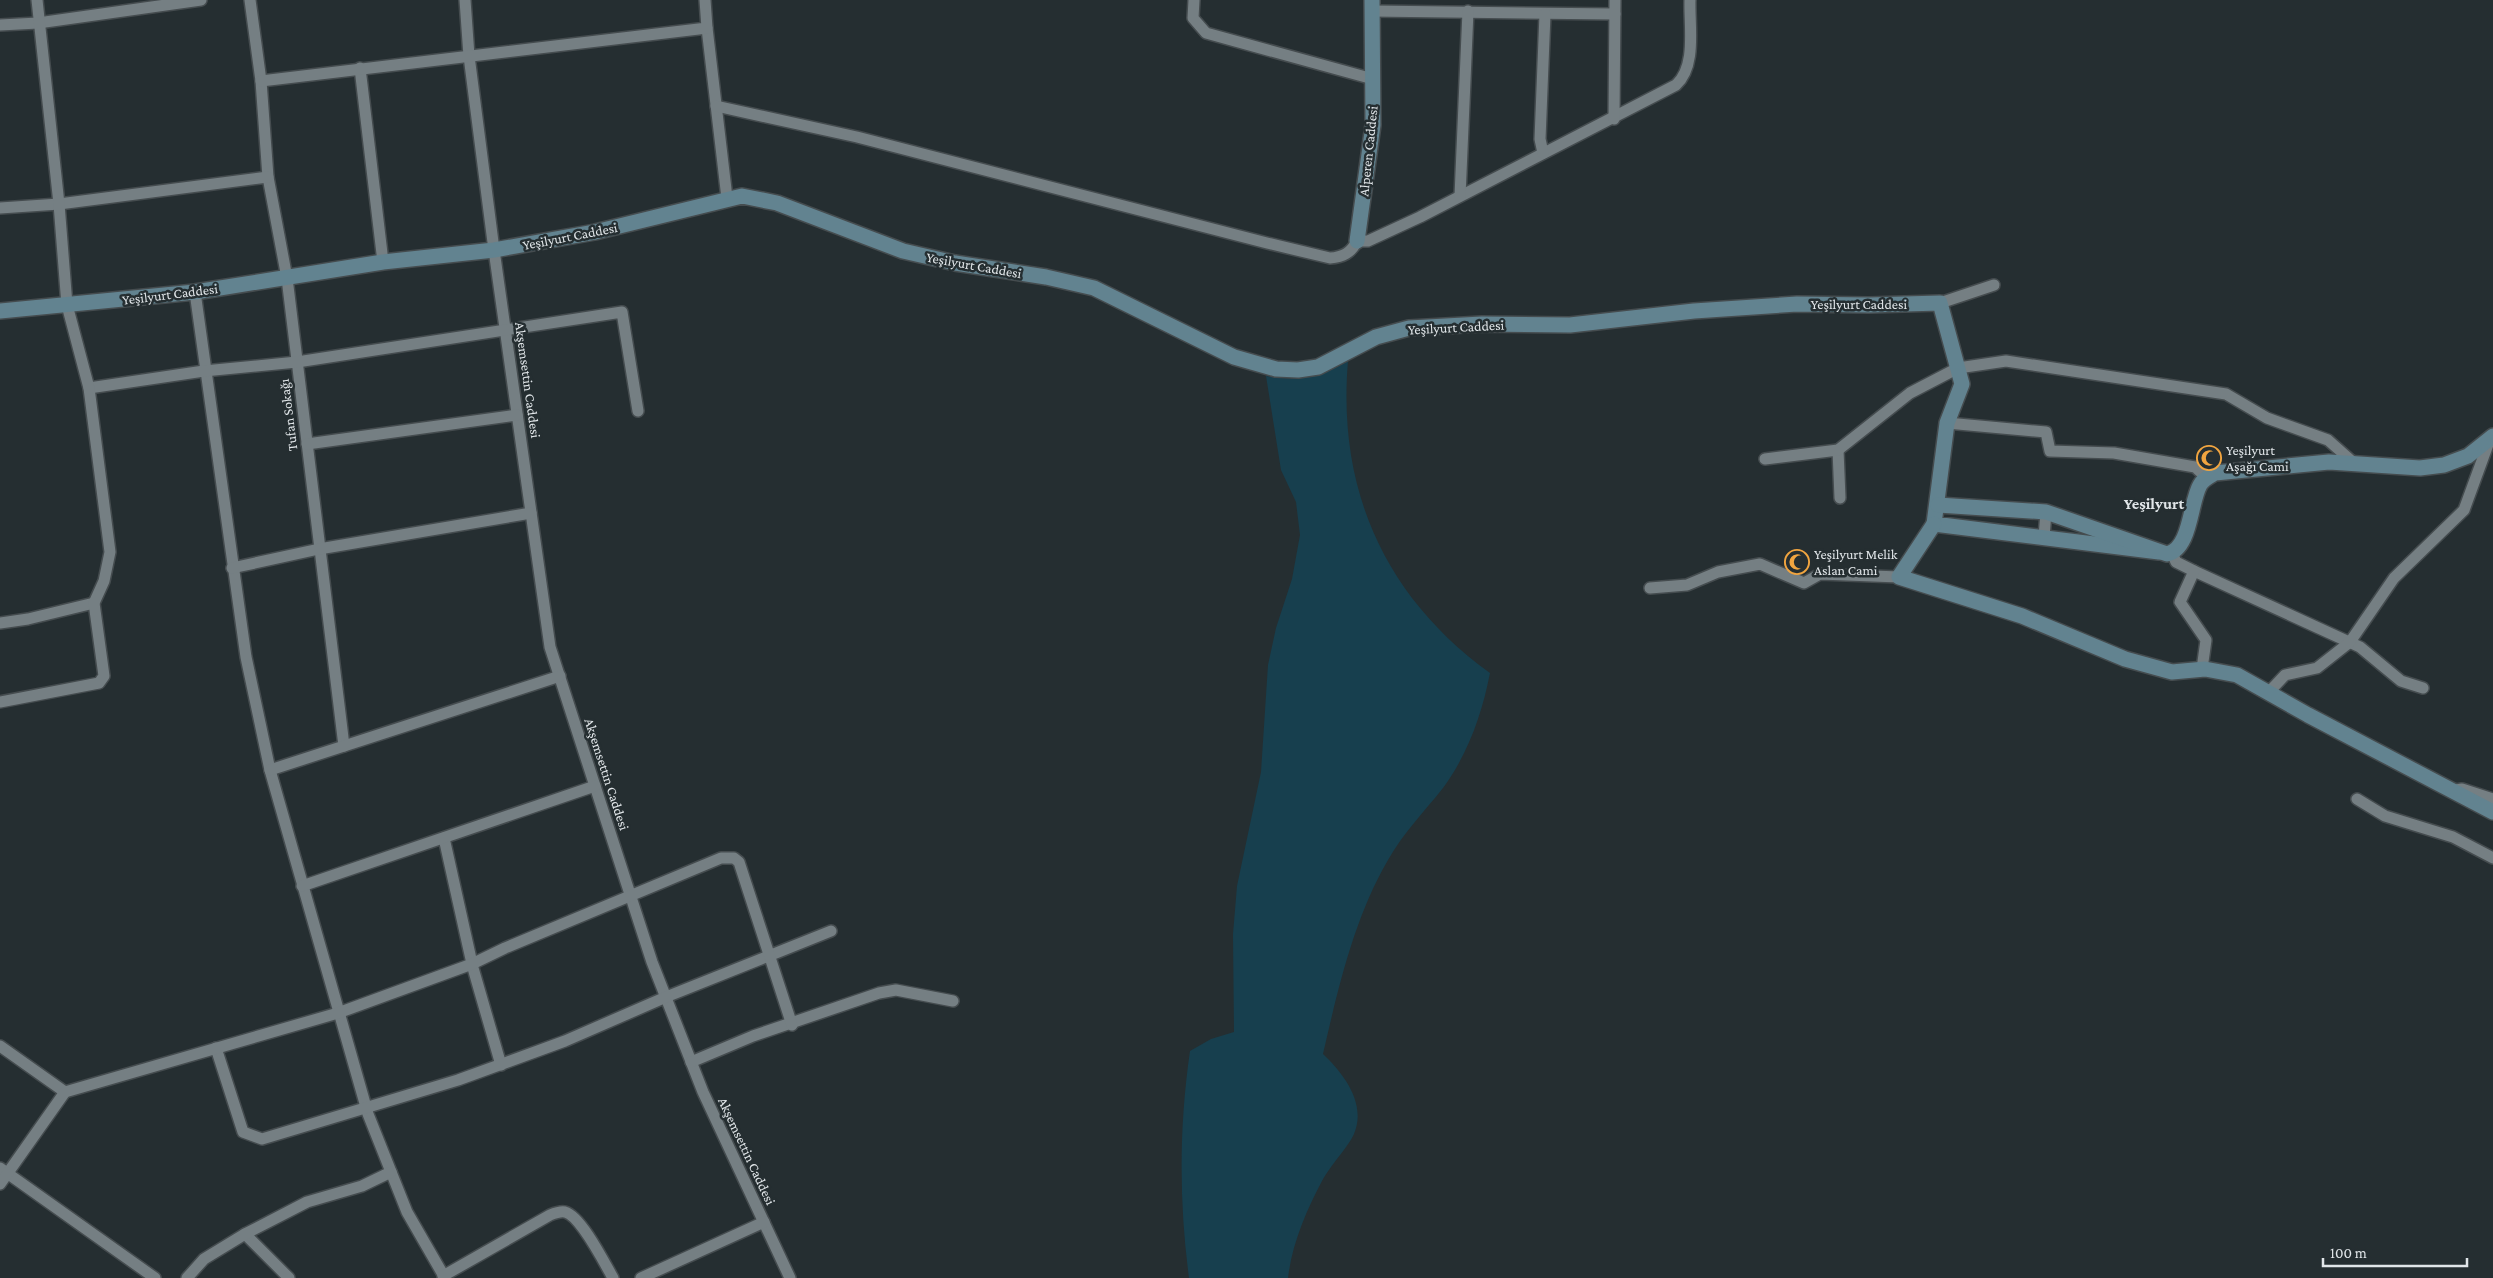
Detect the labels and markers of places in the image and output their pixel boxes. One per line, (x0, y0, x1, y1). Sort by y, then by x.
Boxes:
place label: Yeşilyurt Aşağı Cami (2226, 442, 2289, 474)
mosque icon: Yeşilyurt Aşağı Cami (2196, 445, 2222, 471)
place label: Yeşilyurt Melik Aslan Cami (1814, 546, 1898, 578)
mosque icon: Yeşilyurt Melik Aslan Cami (1784, 549, 1810, 575)

